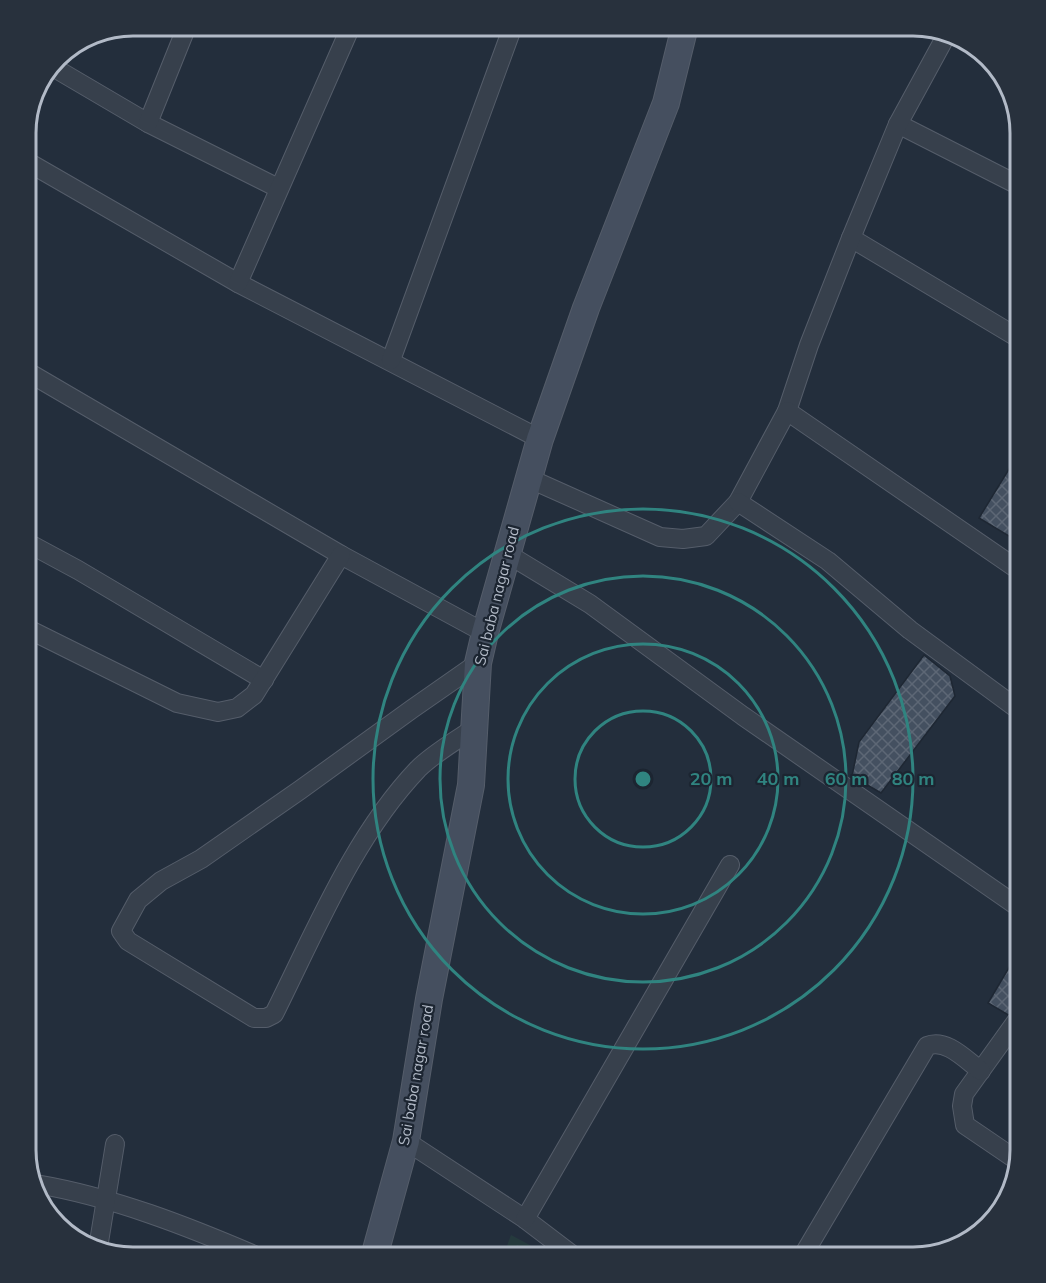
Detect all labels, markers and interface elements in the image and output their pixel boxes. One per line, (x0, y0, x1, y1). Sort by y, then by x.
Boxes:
street label: Sai baba nagar road (470, 524, 523, 667)
text: 20 m (690, 767, 732, 790)
text: 40 m (757, 767, 799, 790)
text: 60 m (825, 767, 867, 790)
text: 80 m (892, 767, 934, 790)
centre of rings (633, 769, 653, 789)
street label: Sai baba nagar road (394, 1003, 437, 1147)

